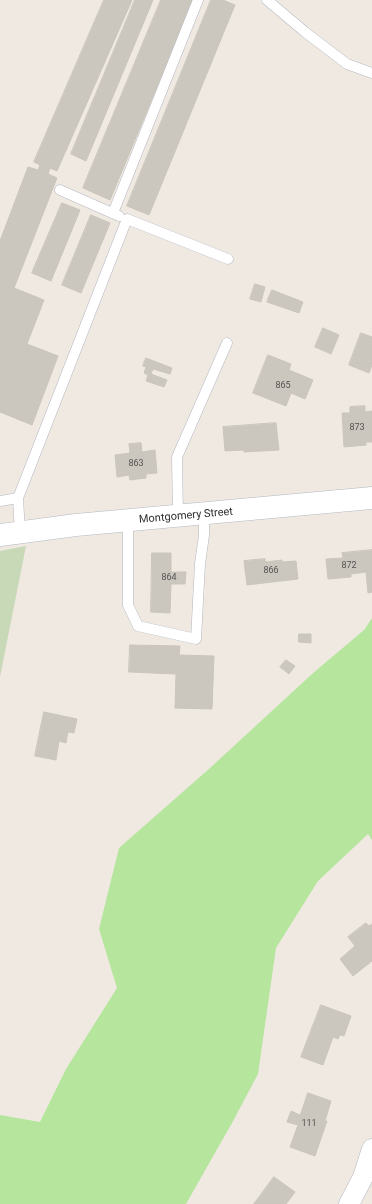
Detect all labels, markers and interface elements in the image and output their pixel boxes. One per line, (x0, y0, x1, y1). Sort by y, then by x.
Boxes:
house number: 865 (275, 381, 291, 391)
house number: 873 (349, 423, 365, 433)
house number: 863 (128, 459, 144, 469)
street label: Montgomery Street (138, 505, 234, 527)
house number: 872 (341, 561, 357, 571)
house number: 866 (263, 566, 279, 576)
house number: 864 (161, 573, 177, 583)
house number: 111 (301, 1119, 317, 1129)

